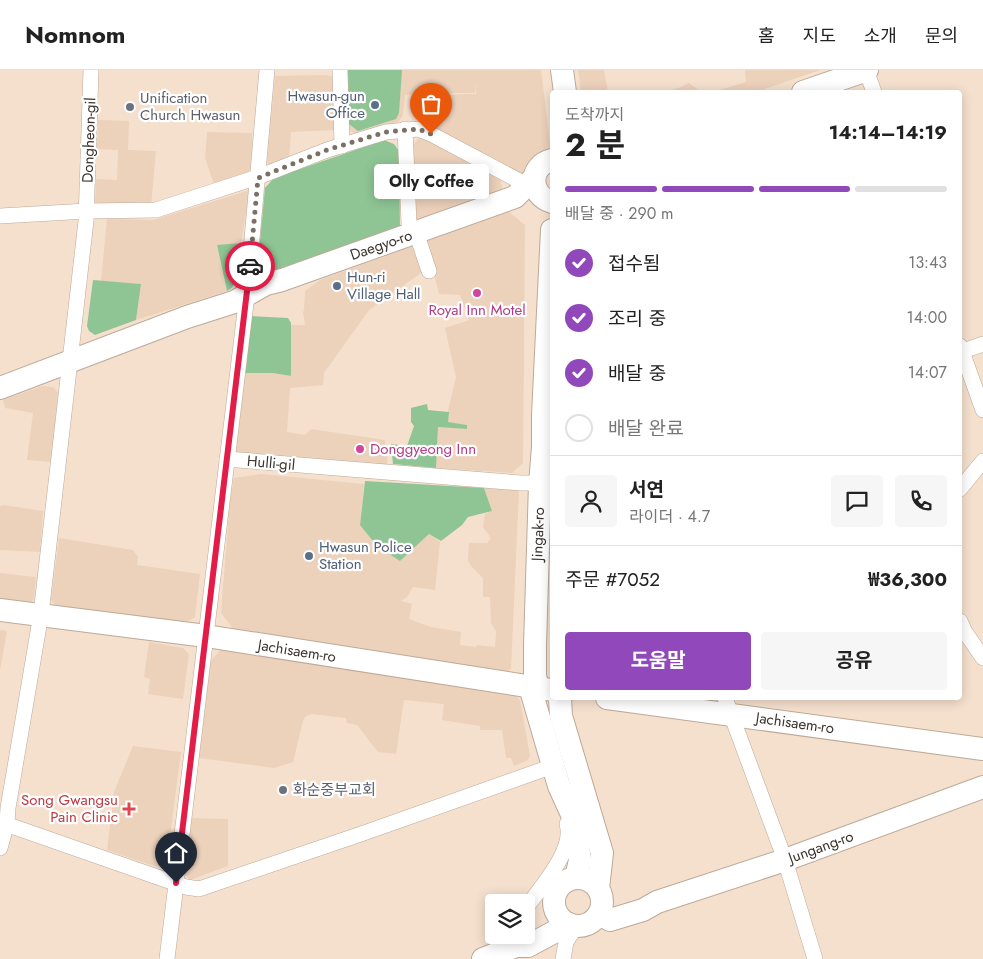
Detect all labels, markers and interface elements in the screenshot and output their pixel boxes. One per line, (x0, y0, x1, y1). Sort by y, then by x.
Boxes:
text: Nomnom (25, 17, 126, 52)
text: 홈 (758, 23, 775, 49)
text: 지도 (803, 23, 836, 49)
text: 소개 (864, 23, 897, 49)
text: 문의 (925, 23, 958, 49)
pin (410, 83, 452, 134)
place label: Hwasun-gun Office (288, 85, 365, 124)
place label: Unification Church Hwasun (140, 87, 240, 126)
icon: bag (417, 90, 445, 118)
street label: Dongheon-gil (77, 97, 101, 183)
marker: Hwasun-gun Office (369, 99, 381, 111)
marker: Unification Church Hwasun (124, 101, 136, 113)
text: 도착까지 (565, 103, 624, 126)
text: 14:14–14:19 (829, 119, 947, 146)
text: 2 분 (565, 122, 625, 168)
callout: Olly Coffee (374, 164, 488, 199)
text: Olly Coffee (389, 170, 474, 193)
text: 배달 중 · 290 m (565, 202, 674, 225)
street label: Daegyo-ro (347, 224, 415, 266)
courier (225, 241, 275, 291)
icon: check (565, 249, 593, 277)
text: 접수됨 (608, 250, 660, 277)
text: 13:43 (908, 251, 947, 274)
icon: car (236, 252, 264, 280)
place label: Hun-ri Village Hall (347, 266, 421, 305)
marker: Hun-ri Village Hall (331, 280, 343, 292)
marker: Royal Inn Motel (471, 287, 483, 299)
place label: Royal Inn Motel (428, 299, 526, 321)
icon: check (565, 304, 593, 332)
text: 조리 중 (608, 305, 666, 332)
text: 14:00 (906, 306, 947, 329)
icon: check (565, 359, 593, 387)
text: 배달 중 (608, 360, 666, 387)
text: 14:07 (908, 361, 947, 384)
text: 배달 완료 (608, 415, 684, 442)
place label: Donggyeong Inn (370, 438, 476, 460)
marker: Donggyeong Inn (354, 443, 366, 455)
street label: Hulli-gil (246, 450, 296, 476)
button: person (565, 475, 617, 527)
button: chat (831, 475, 883, 527)
button: phone (895, 475, 947, 527)
text: 서연 (629, 476, 664, 503)
text: 라이더 · 4.7 (629, 505, 710, 528)
street label: Jingak-ro (526, 507, 550, 563)
place label: Hwasun Police Station (319, 536, 412, 575)
marker: Hwasun Police Station (303, 550, 315, 562)
text: 주문 #7052 (565, 566, 660, 593)
text: ₩36,300 (868, 566, 947, 593)
button: 도움말 (565, 632, 751, 690)
button: 공유 (761, 632, 947, 690)
street label: Jachisaem-ro (254, 634, 338, 668)
street label: Jachisaem-ro (753, 706, 836, 739)
place label: 화순중부교회 (293, 779, 376, 801)
marker: 화순중부교회 (277, 784, 289, 796)
place label: Song Gwangsu Pain Clinic (21, 789, 118, 828)
marker: Song Gwangsu Pain Clinic (122, 802, 136, 816)
street label: Jungang-ro (783, 825, 857, 870)
pin (155, 832, 197, 883)
icon: home (162, 839, 190, 867)
map controls (485, 894, 535, 944)
button: layers (485, 894, 535, 944)

